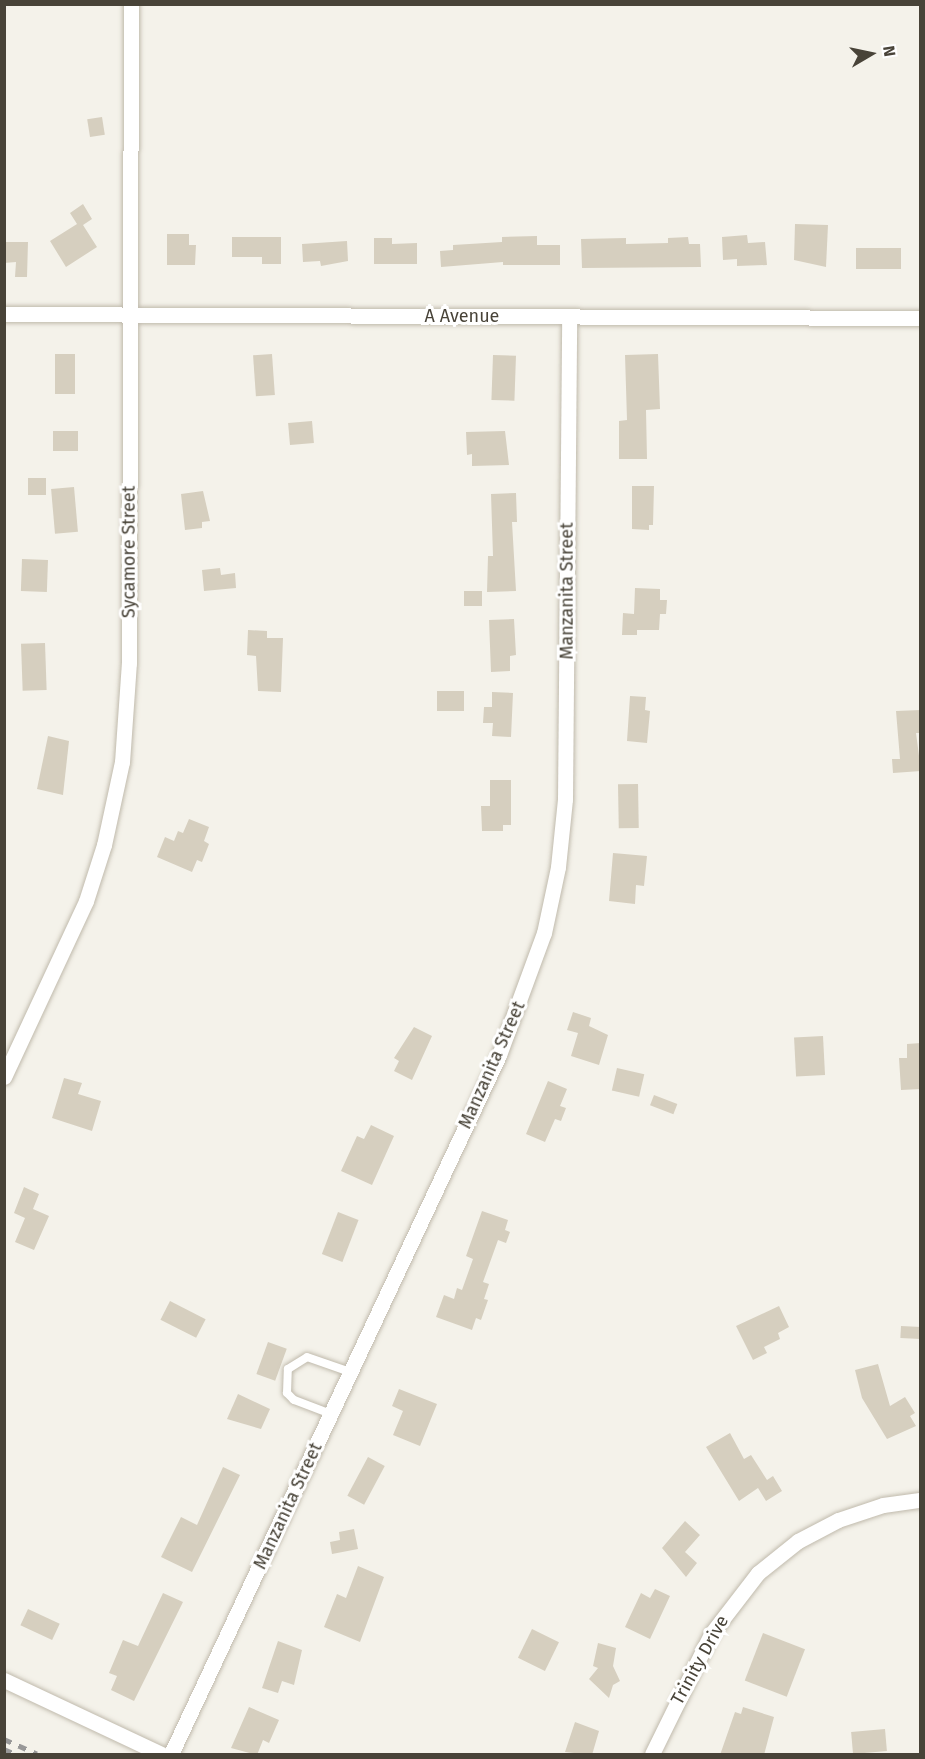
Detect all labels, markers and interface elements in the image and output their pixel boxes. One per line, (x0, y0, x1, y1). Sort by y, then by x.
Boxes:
north arrow (841, 24, 901, 84)
text: N (879, 44, 899, 58)
street label: A Avenue (425, 305, 499, 327)
street label: Sycamore Street (118, 486, 140, 618)
street label: Manzanita Street (556, 522, 578, 660)
street label: Manzanita Street (454, 998, 530, 1132)
street label: Manzanita Street (249, 1439, 327, 1573)
street label: Trinity Drive (667, 1612, 733, 1708)

